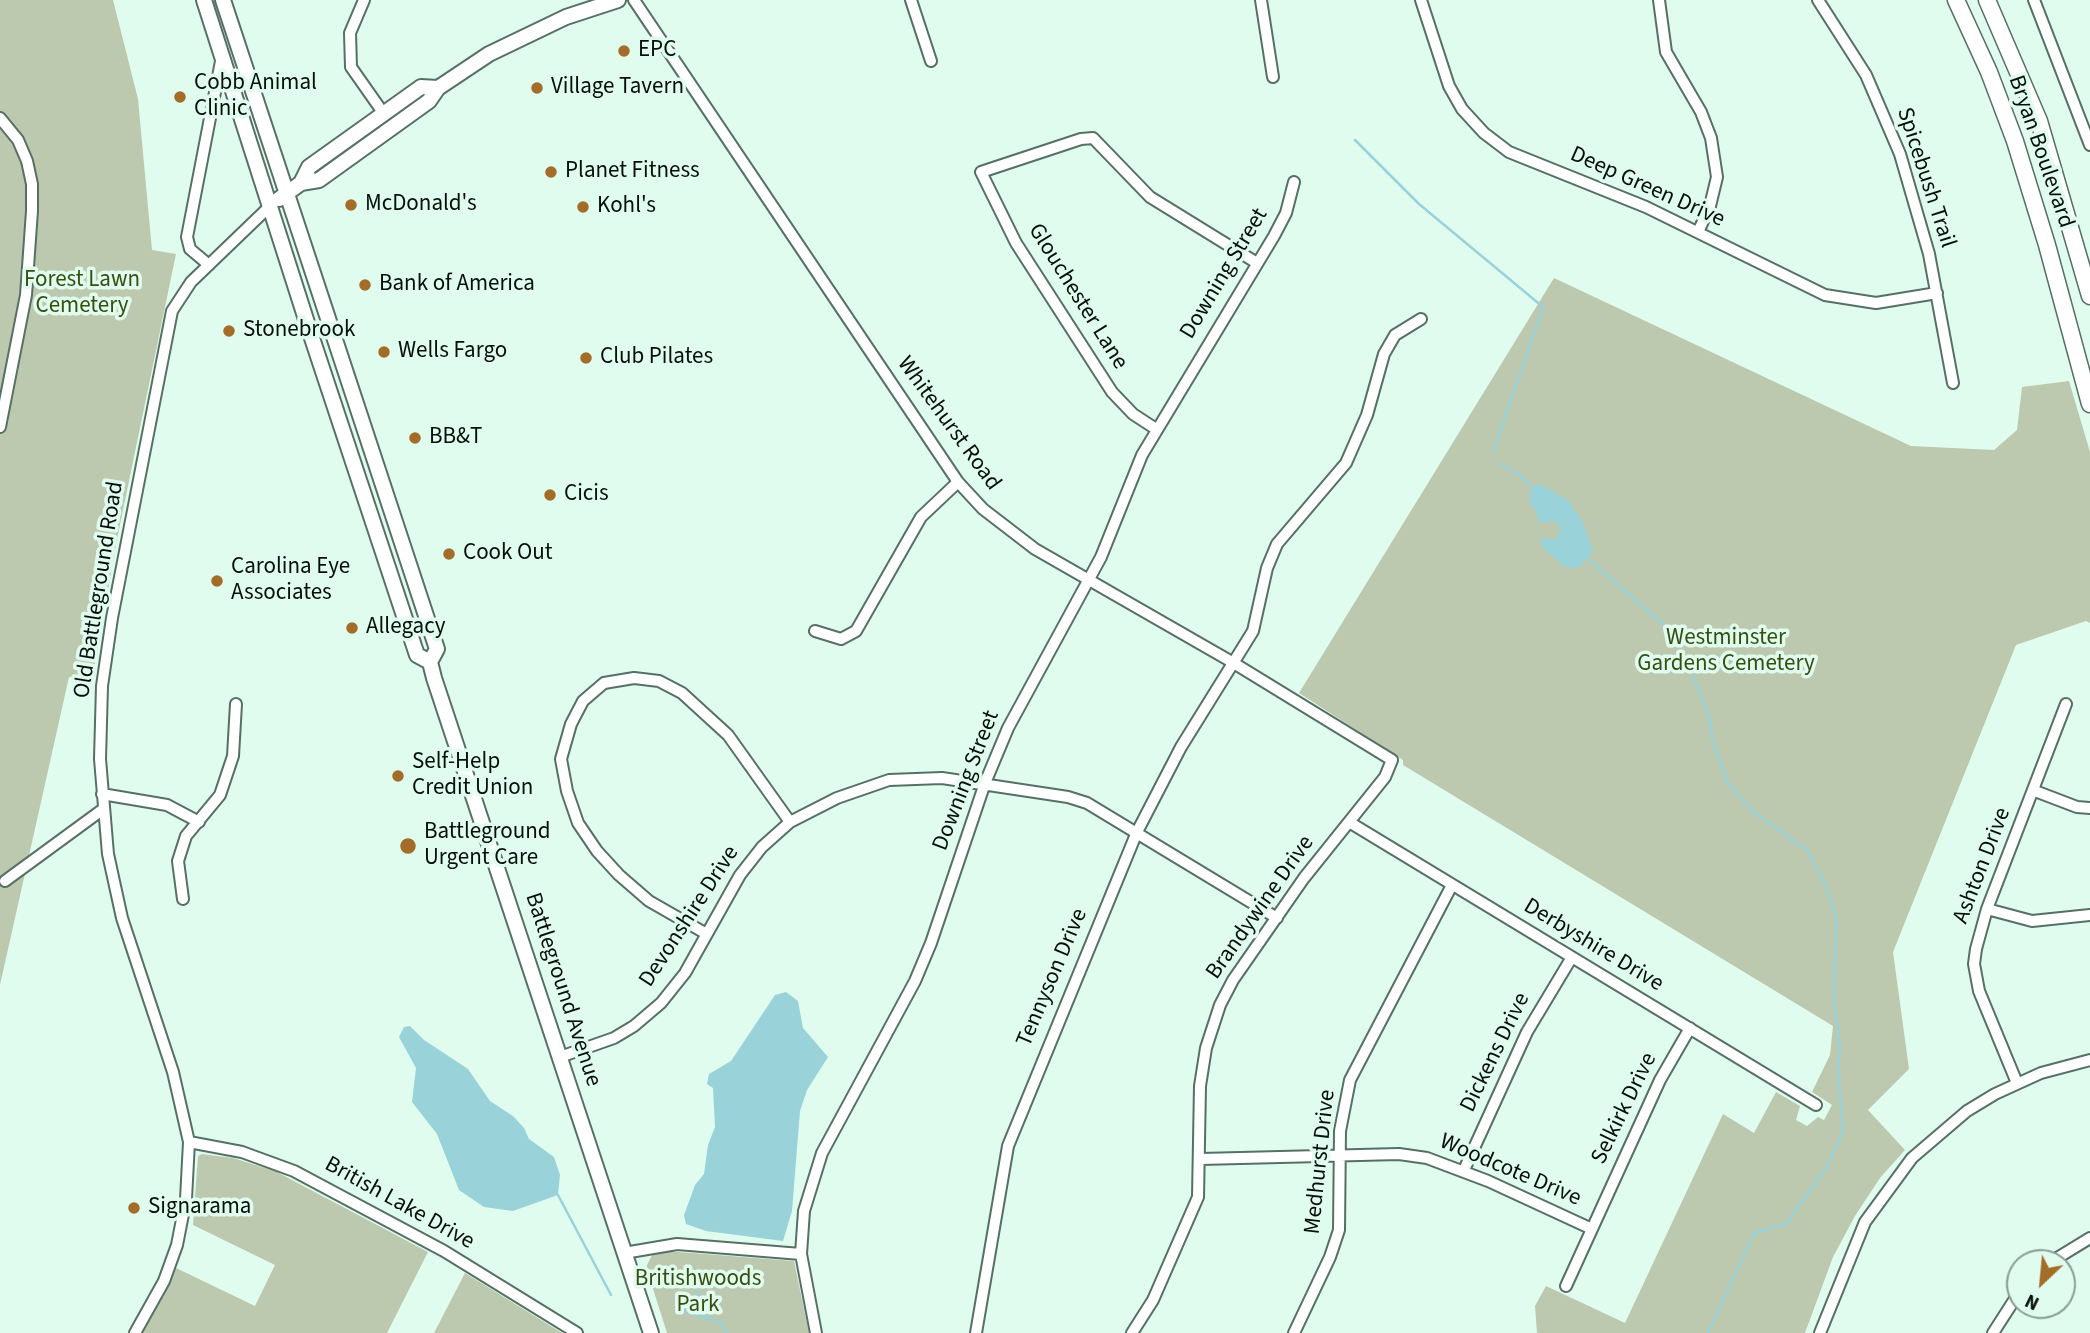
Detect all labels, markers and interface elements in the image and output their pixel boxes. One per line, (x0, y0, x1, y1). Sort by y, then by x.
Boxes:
place label: EPC (638, 37, 676, 65)
marker: EPC (616, 43, 632, 59)
place label: Cobb Animal Clinic (194, 70, 317, 124)
street label: Bryan Boulevard (2001, 72, 2079, 232)
place label: Village Tavern (551, 74, 684, 102)
marker: Village Tavern (529, 80, 545, 96)
marker: Cobb Animal Clinic (172, 89, 188, 105)
street label: Spicebush Trail (1889, 104, 1961, 252)
street label: Deep Green Drive (1566, 142, 1728, 234)
place label: Planet Fitness (565, 158, 700, 186)
marker: Planet Fitness (543, 164, 559, 180)
place label: McDonald's (365, 191, 477, 219)
place label: Kohl's (597, 193, 656, 221)
marker: McDonald's (343, 197, 359, 213)
marker: Kohl's (575, 199, 591, 215)
street label: Downing Street (1175, 204, 1275, 344)
street label: Glouchester Lane (1021, 219, 1133, 375)
park label: Forest Lawn Cemetery (24, 267, 140, 321)
place label: Bank of America (379, 271, 535, 299)
marker: Bank of America (357, 277, 373, 293)
place label: Stonebrook (243, 317, 355, 345)
marker: Stonebrook (221, 323, 237, 339)
place label: Wells Fargo (398, 338, 507, 366)
marker: Wells Fargo (376, 344, 392, 360)
place label: Club Pilates (600, 344, 713, 372)
marker: Club Pilates (578, 350, 594, 366)
street label: Whitehurst Road (890, 352, 1006, 496)
place label: BB&T (429, 424, 482, 452)
marker: BB&T (407, 430, 423, 446)
street label: Old Battleground Road (69, 480, 131, 700)
place label: Cicis (564, 481, 609, 509)
marker: Cicis (542, 487, 558, 503)
place label: Cook Out (463, 540, 553, 568)
marker: Cook Out (441, 546, 457, 562)
place label: Carolina Eye Associates (231, 554, 350, 608)
marker: Carolina Eye Associates (209, 573, 225, 589)
place label: Allegacy (366, 614, 446, 642)
marker: Allegacy (344, 620, 360, 636)
park label: Westminster Gardens Cemetery (1637, 625, 1815, 679)
street label: Downing Street (928, 707, 1006, 855)
place label: Self-Help Credit Union (412, 749, 533, 803)
marker: Self-Help Credit Union (390, 768, 406, 784)
street label: Ashton Drive (1948, 804, 2018, 928)
place label: Battleground Urgent Care (424, 819, 551, 873)
street label: Brandywine Drive (1201, 831, 1321, 985)
marker: Battleground Urgent Care (398, 836, 418, 856)
street label: Devonshire Drive (634, 841, 746, 993)
street label: Battleground Avenue (518, 890, 606, 1090)
street label: Derbyshire Drive (1518, 893, 1668, 999)
street label: Tennyson Drive (1012, 905, 1094, 1051)
street label: Dickens Drive (1455, 989, 1537, 1117)
street label: Selkirk Drive (1586, 1049, 1664, 1169)
street label: Medhurst Drive (1300, 1088, 1342, 1236)
street label: Woodcote Drive (1435, 1129, 1585, 1213)
street label: British Lake Drive (319, 1151, 479, 1257)
place label: Signarama (148, 1194, 251, 1222)
marker: Signarama (126, 1200, 142, 1216)
north arrow (2006, 1249, 2076, 1319)
park label: Britishwoods Park (635, 1266, 761, 1320)
text: N (2021, 1287, 2044, 1316)

